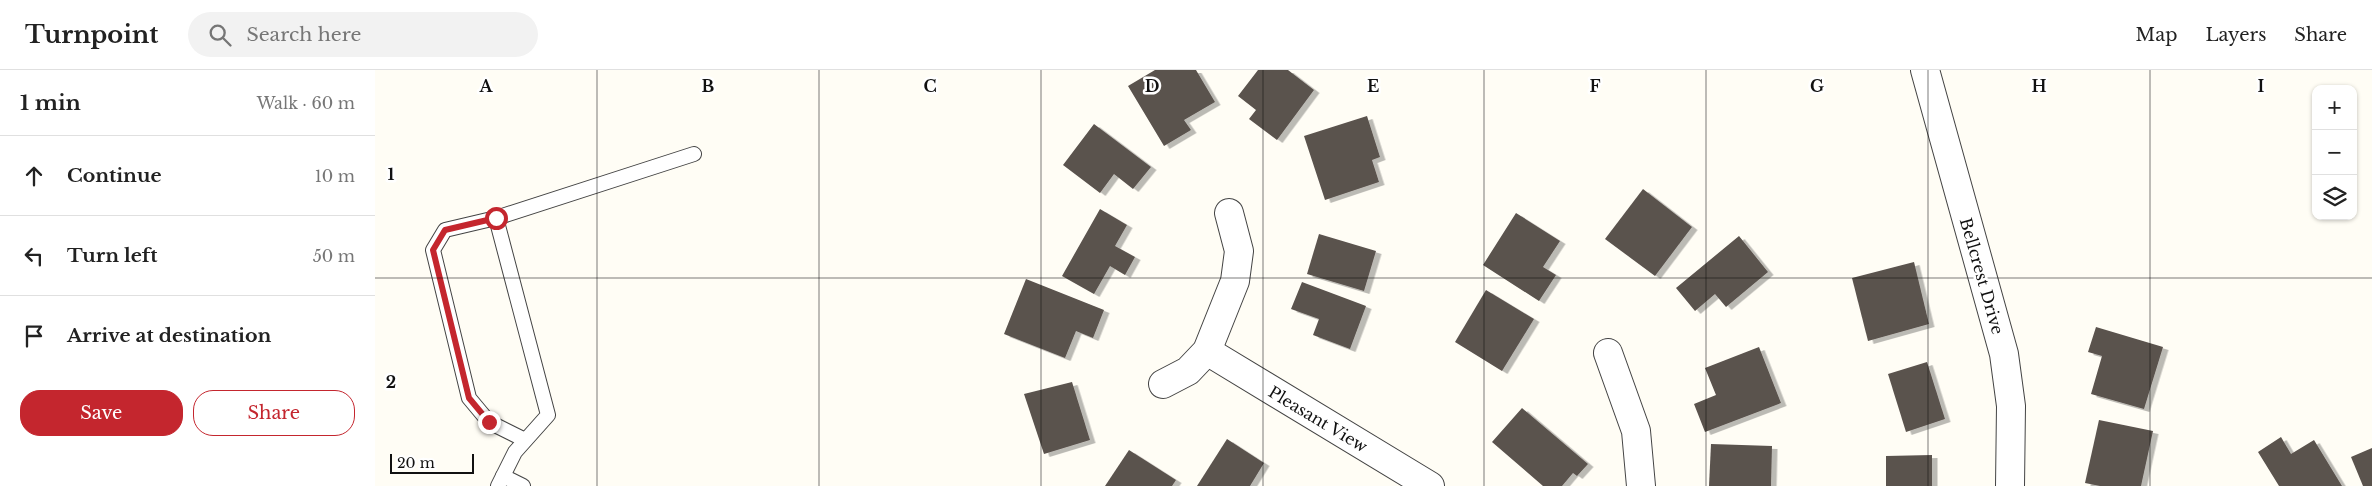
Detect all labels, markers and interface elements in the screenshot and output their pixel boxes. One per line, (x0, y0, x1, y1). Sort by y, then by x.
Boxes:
search box (188, 12, 538, 57)
text: Turnpoint (25, 20, 158, 49)
icon: search (206, 21, 234, 49)
text: Search here (246, 23, 361, 46)
text: Map (2136, 24, 2177, 46)
text: Layers (2205, 24, 2266, 46)
text: Share (2294, 24, 2347, 46)
text: A (479, 76, 494, 96)
text: B (702, 76, 715, 96)
text: C (923, 76, 937, 96)
text: D (1145, 76, 1159, 96)
text: E (1367, 76, 1379, 96)
text: F (1589, 76, 1601, 96)
text: G (1810, 76, 1824, 96)
text: H (2031, 76, 2047, 96)
text: I (2258, 76, 2265, 96)
map controls (2312, 85, 2357, 220)
button: + (2312, 85, 2357, 130)
text: 1 min (20, 90, 81, 116)
text: Walk · 60 m (257, 93, 355, 113)
button: − (2312, 130, 2357, 175)
icon: ahead (20, 162, 48, 190)
text: Continue (67, 164, 162, 187)
text: 1 (388, 164, 395, 184)
text: 10 m (315, 166, 355, 186)
button: layers (2312, 175, 2357, 220)
route start (485, 207, 508, 230)
street label: Bellcrest Drive (1956, 215, 2008, 337)
icon: left (20, 242, 48, 270)
text: Turn left (67, 244, 158, 267)
text: 50 m (313, 246, 355, 266)
icon: arrive (20, 322, 48, 350)
text: Arrive at destination (67, 324, 271, 347)
text: 2 (386, 372, 396, 392)
street label: Pleasant View (1265, 382, 1371, 457)
button: Save (20, 390, 183, 436)
button: Share (193, 390, 355, 436)
route end (478, 411, 501, 434)
scale bar (390, 451, 474, 474)
text: 20 m (397, 454, 435, 472)

